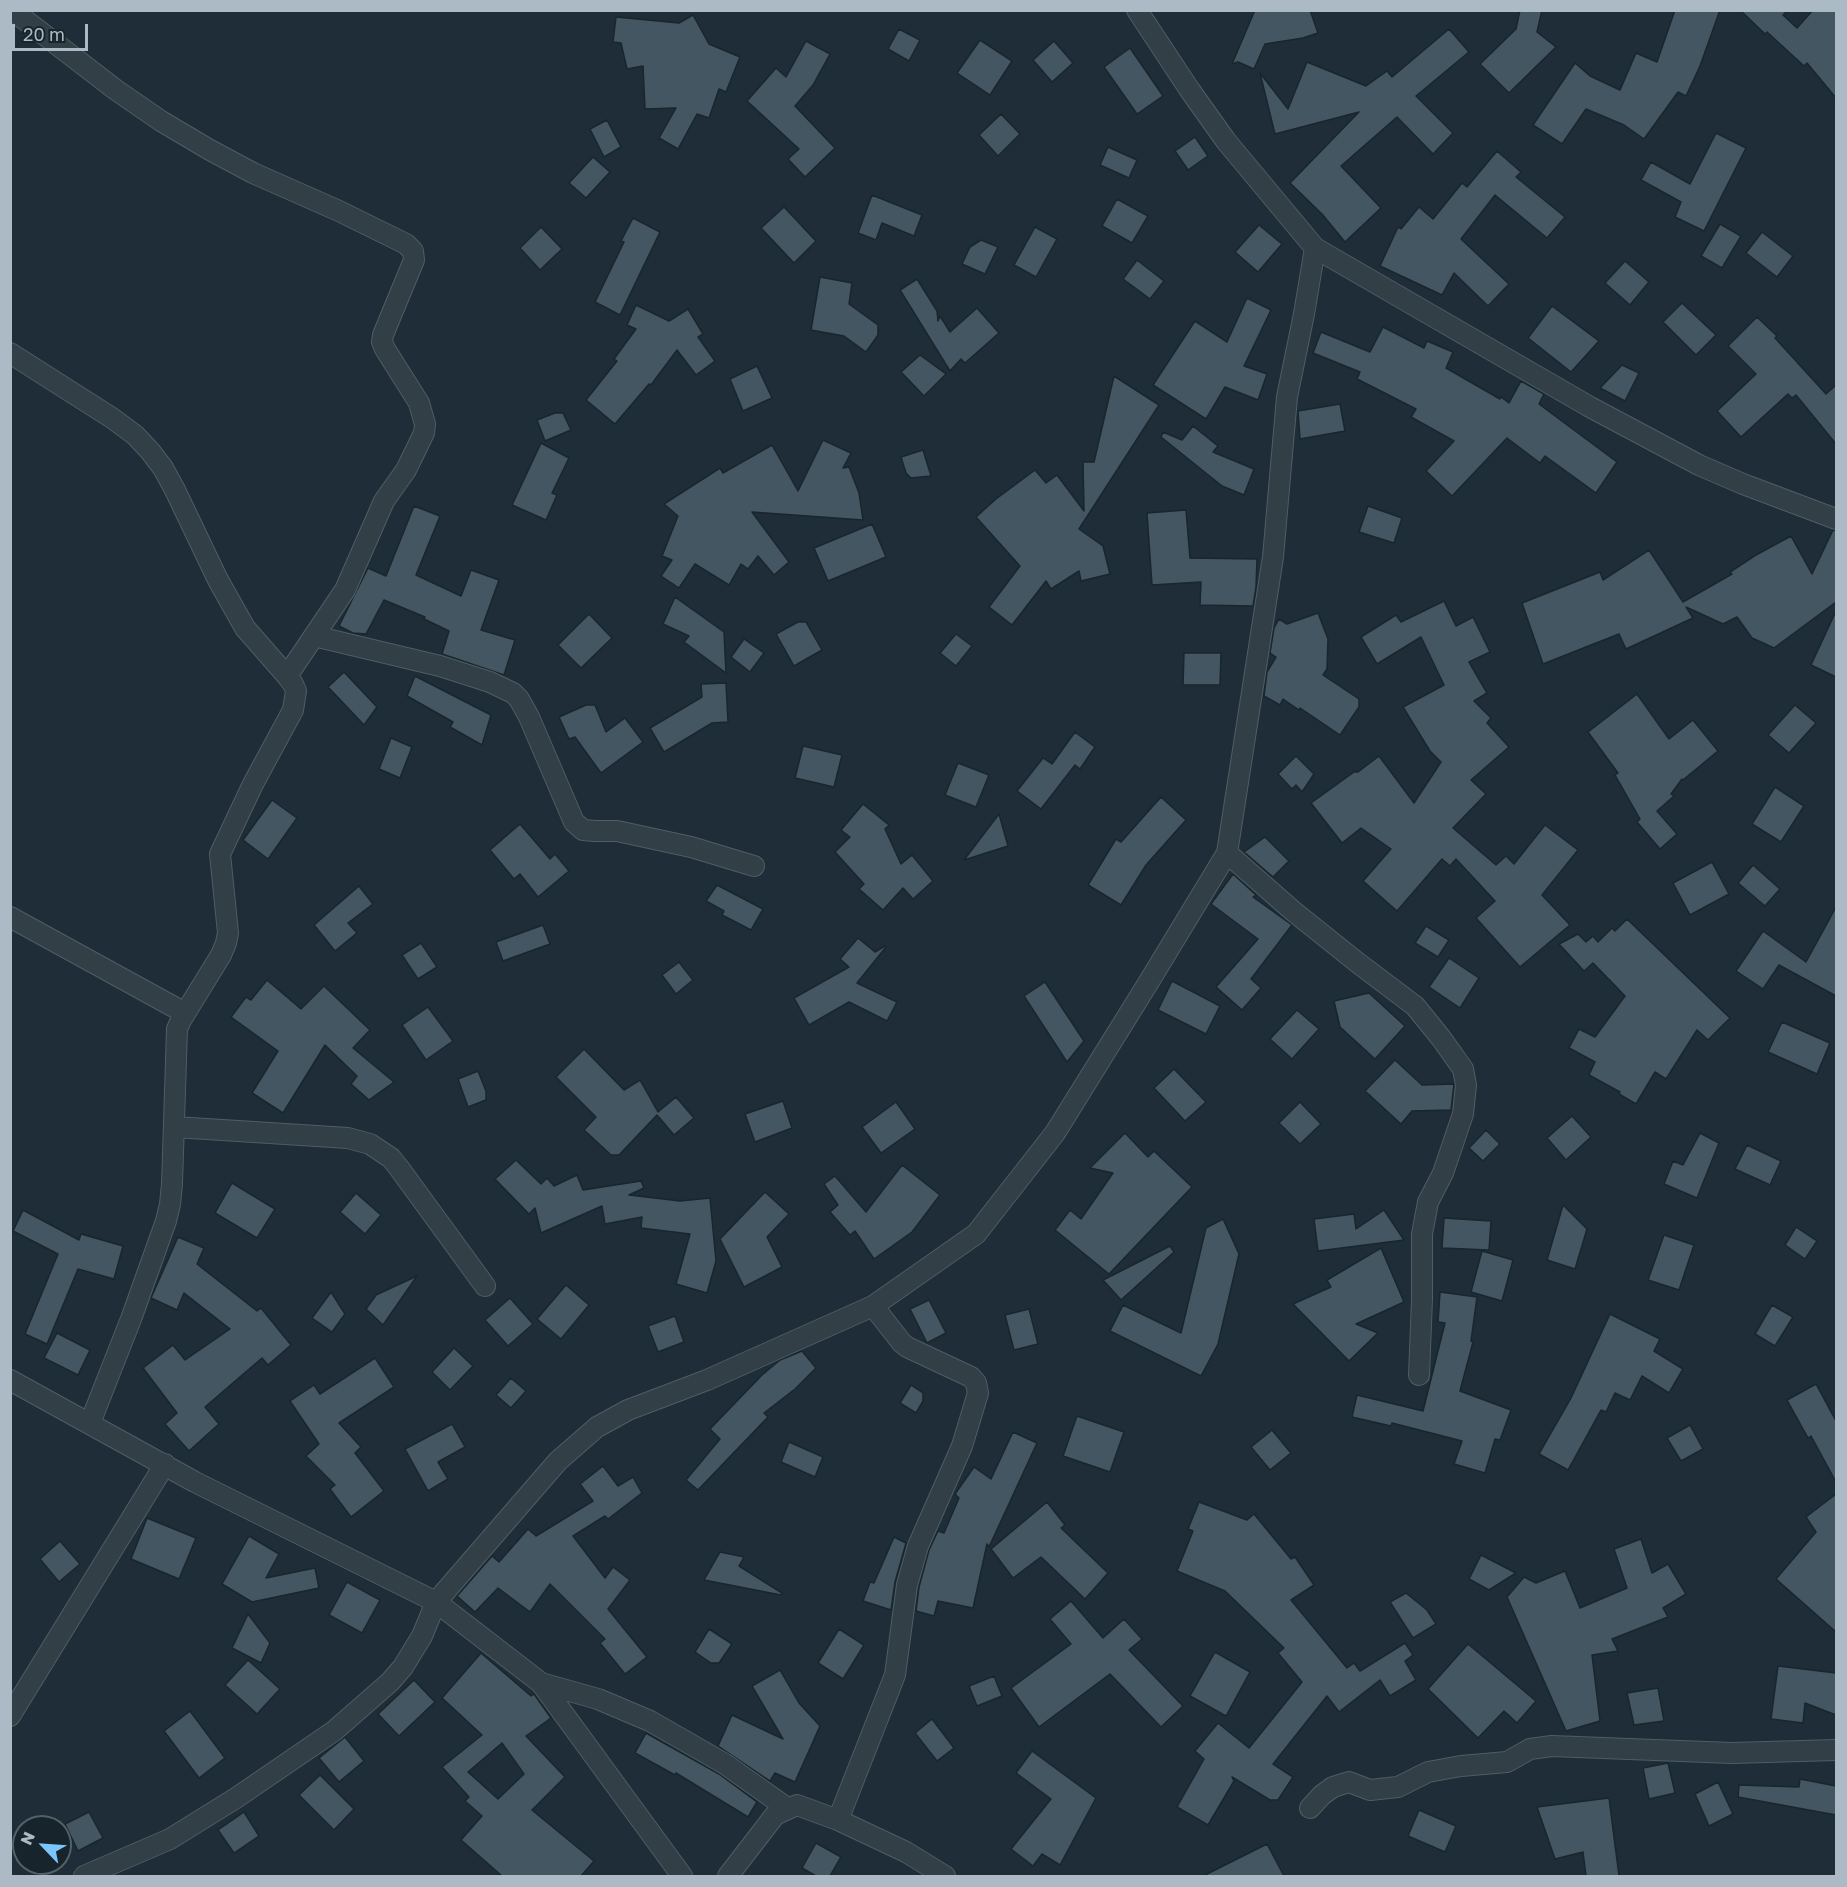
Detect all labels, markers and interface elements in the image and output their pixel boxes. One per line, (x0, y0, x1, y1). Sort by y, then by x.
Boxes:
scale bar (15, 12, 92, 50)
text: 20 m (23, 23, 65, 45)
north arrow (12, 1815, 72, 1875)
text: N (16, 1829, 39, 1848)

